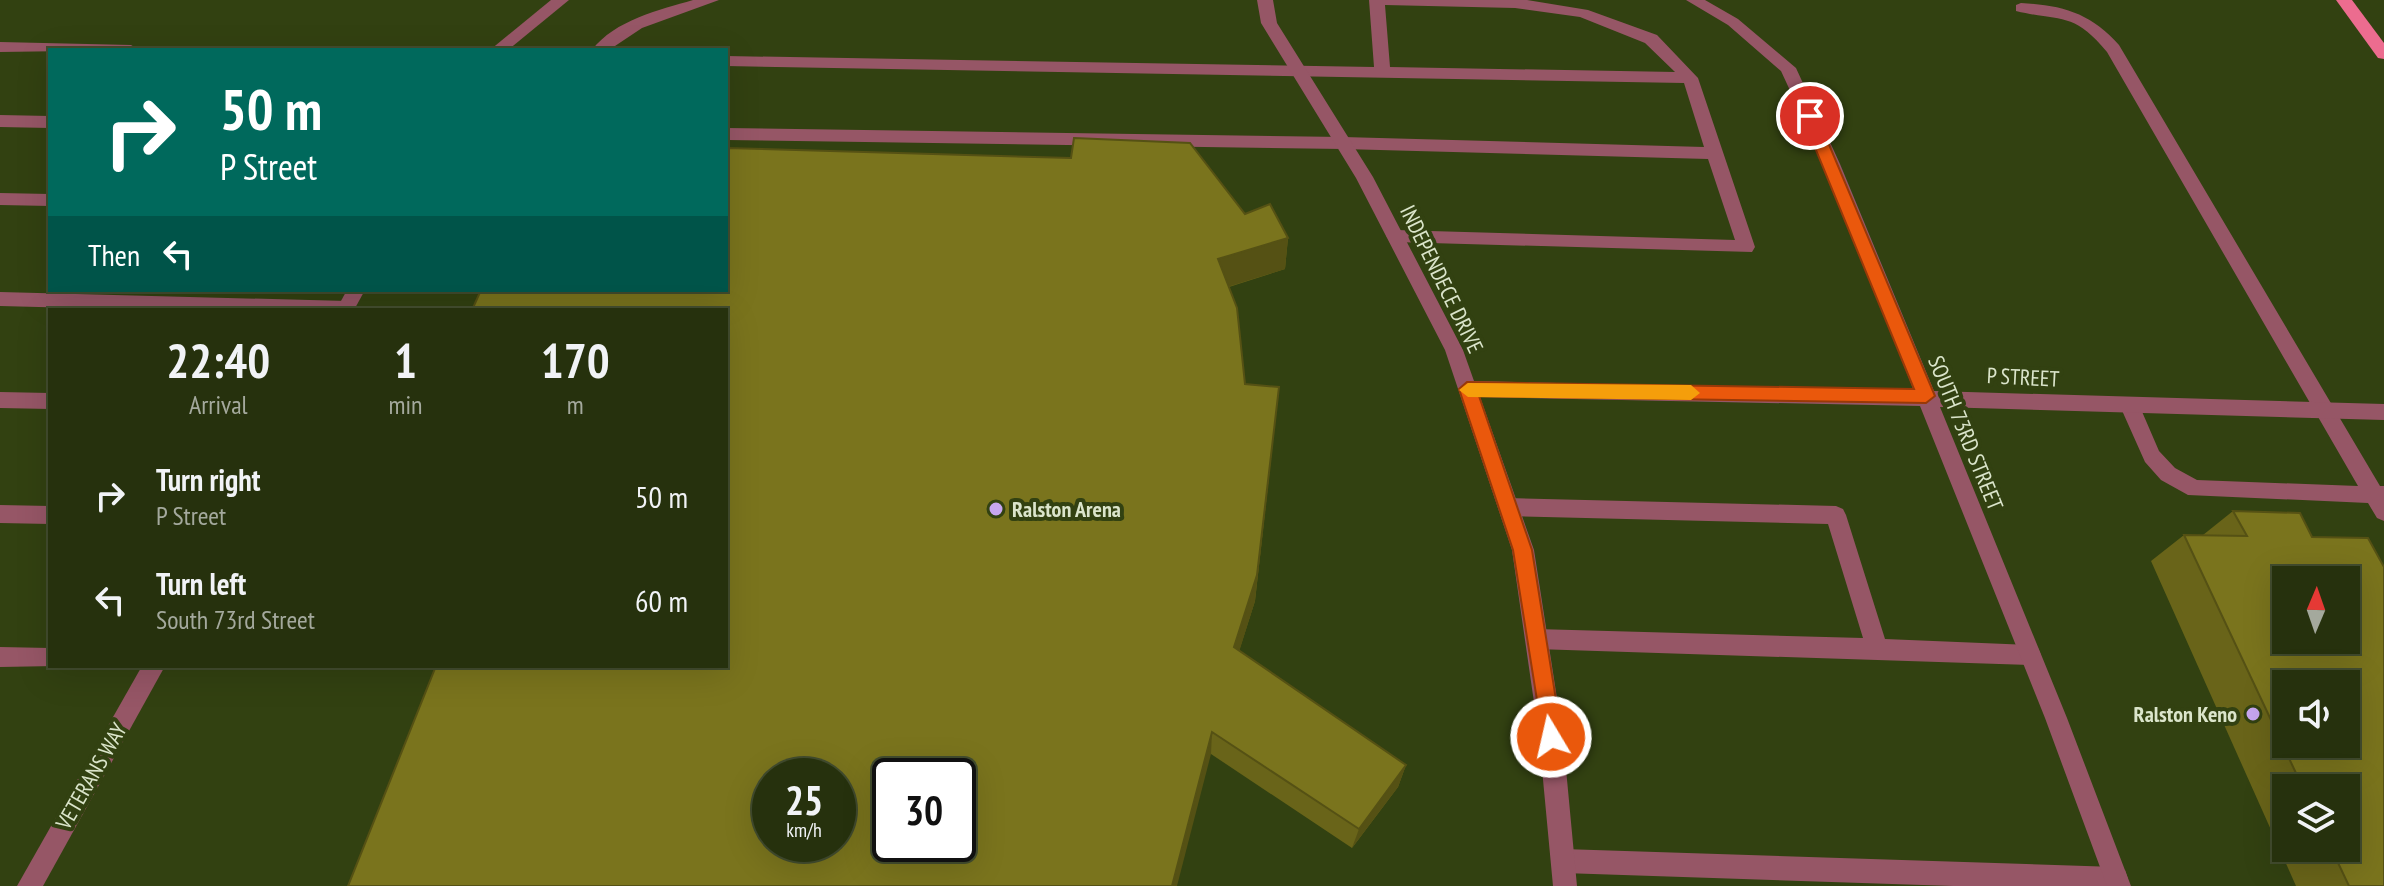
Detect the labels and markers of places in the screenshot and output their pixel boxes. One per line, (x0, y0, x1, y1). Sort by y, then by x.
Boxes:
pin (1776, 82, 1844, 150)
place label: Ralston Arena (1012, 495, 1121, 523)
marker: Ralston Arena (987, 500, 1005, 518)
place label: Ralston Keno (2134, 700, 2237, 728)
marker: Ralston Keno (2244, 705, 2262, 723)

